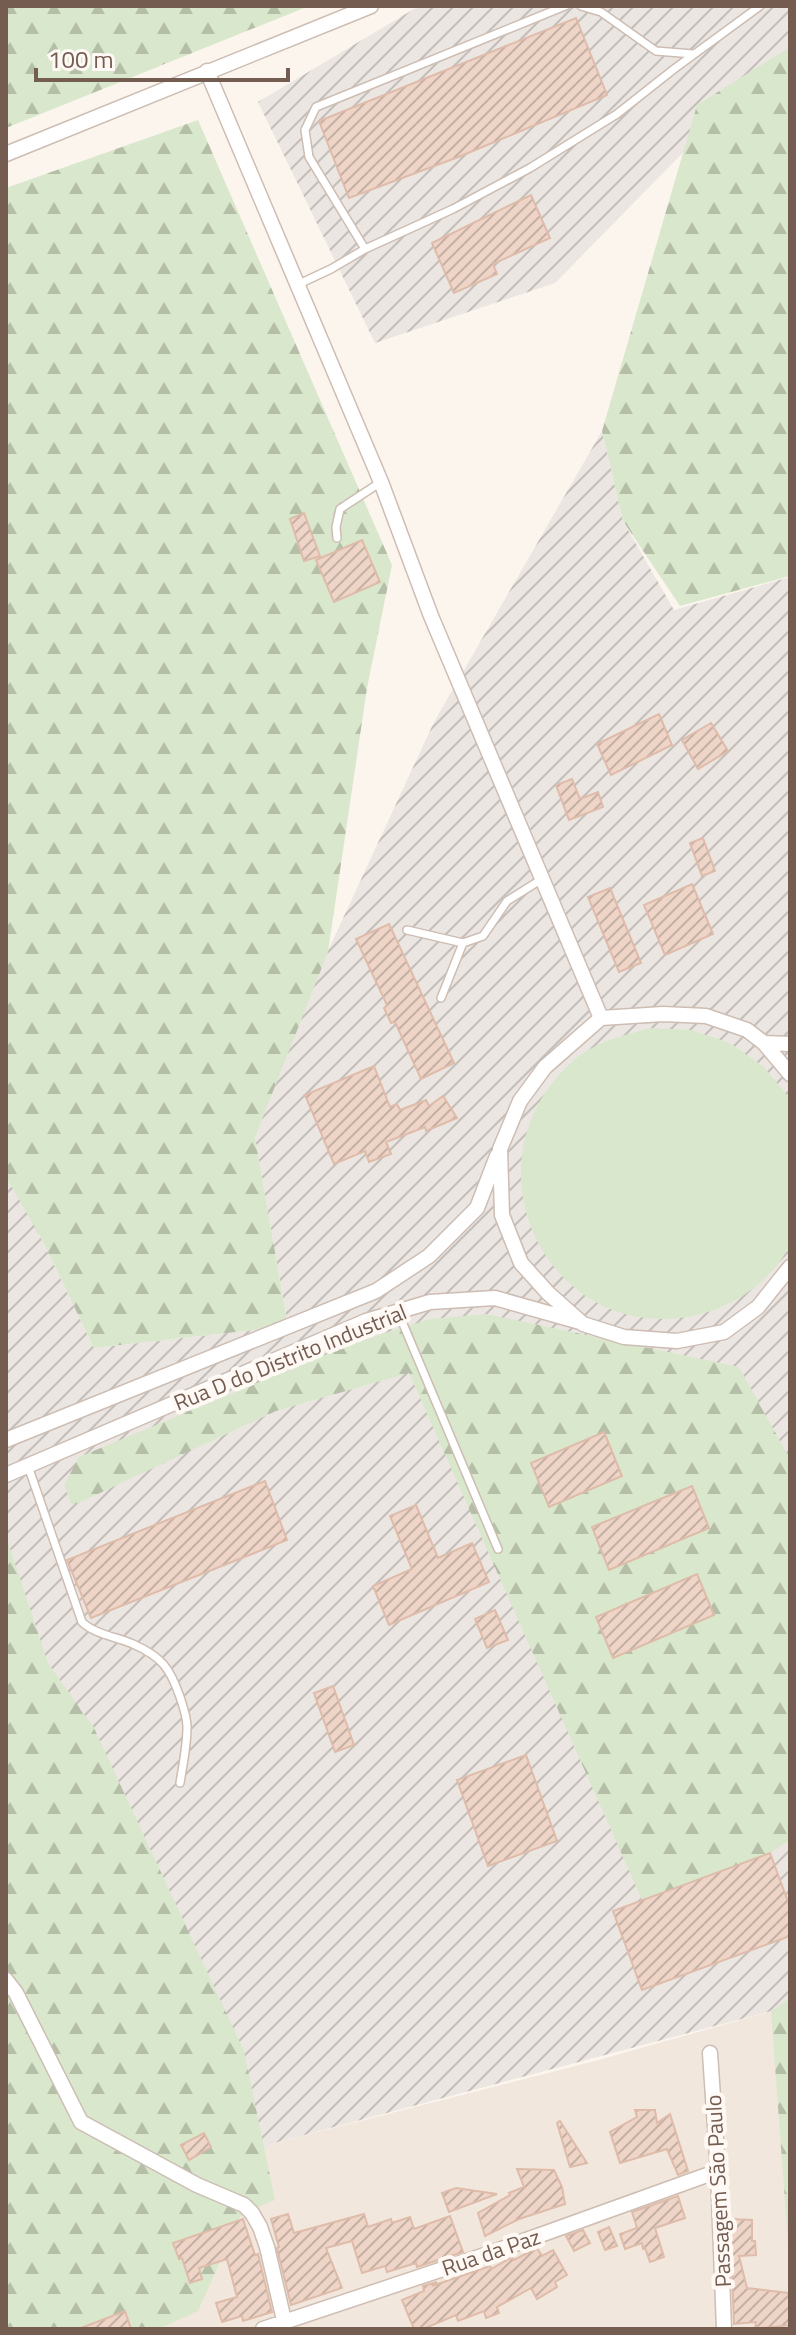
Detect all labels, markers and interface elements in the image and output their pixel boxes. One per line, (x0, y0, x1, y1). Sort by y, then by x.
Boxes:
scale bar (36, 32, 288, 82)
text: 100 m (48, 41, 114, 77)
street label: Rua D do Distrito Industrial (168, 1295, 412, 1419)
street label: Passagem São Paulo (696, 2094, 740, 2288)
street label: Rua da Paz (437, 2219, 545, 2285)

